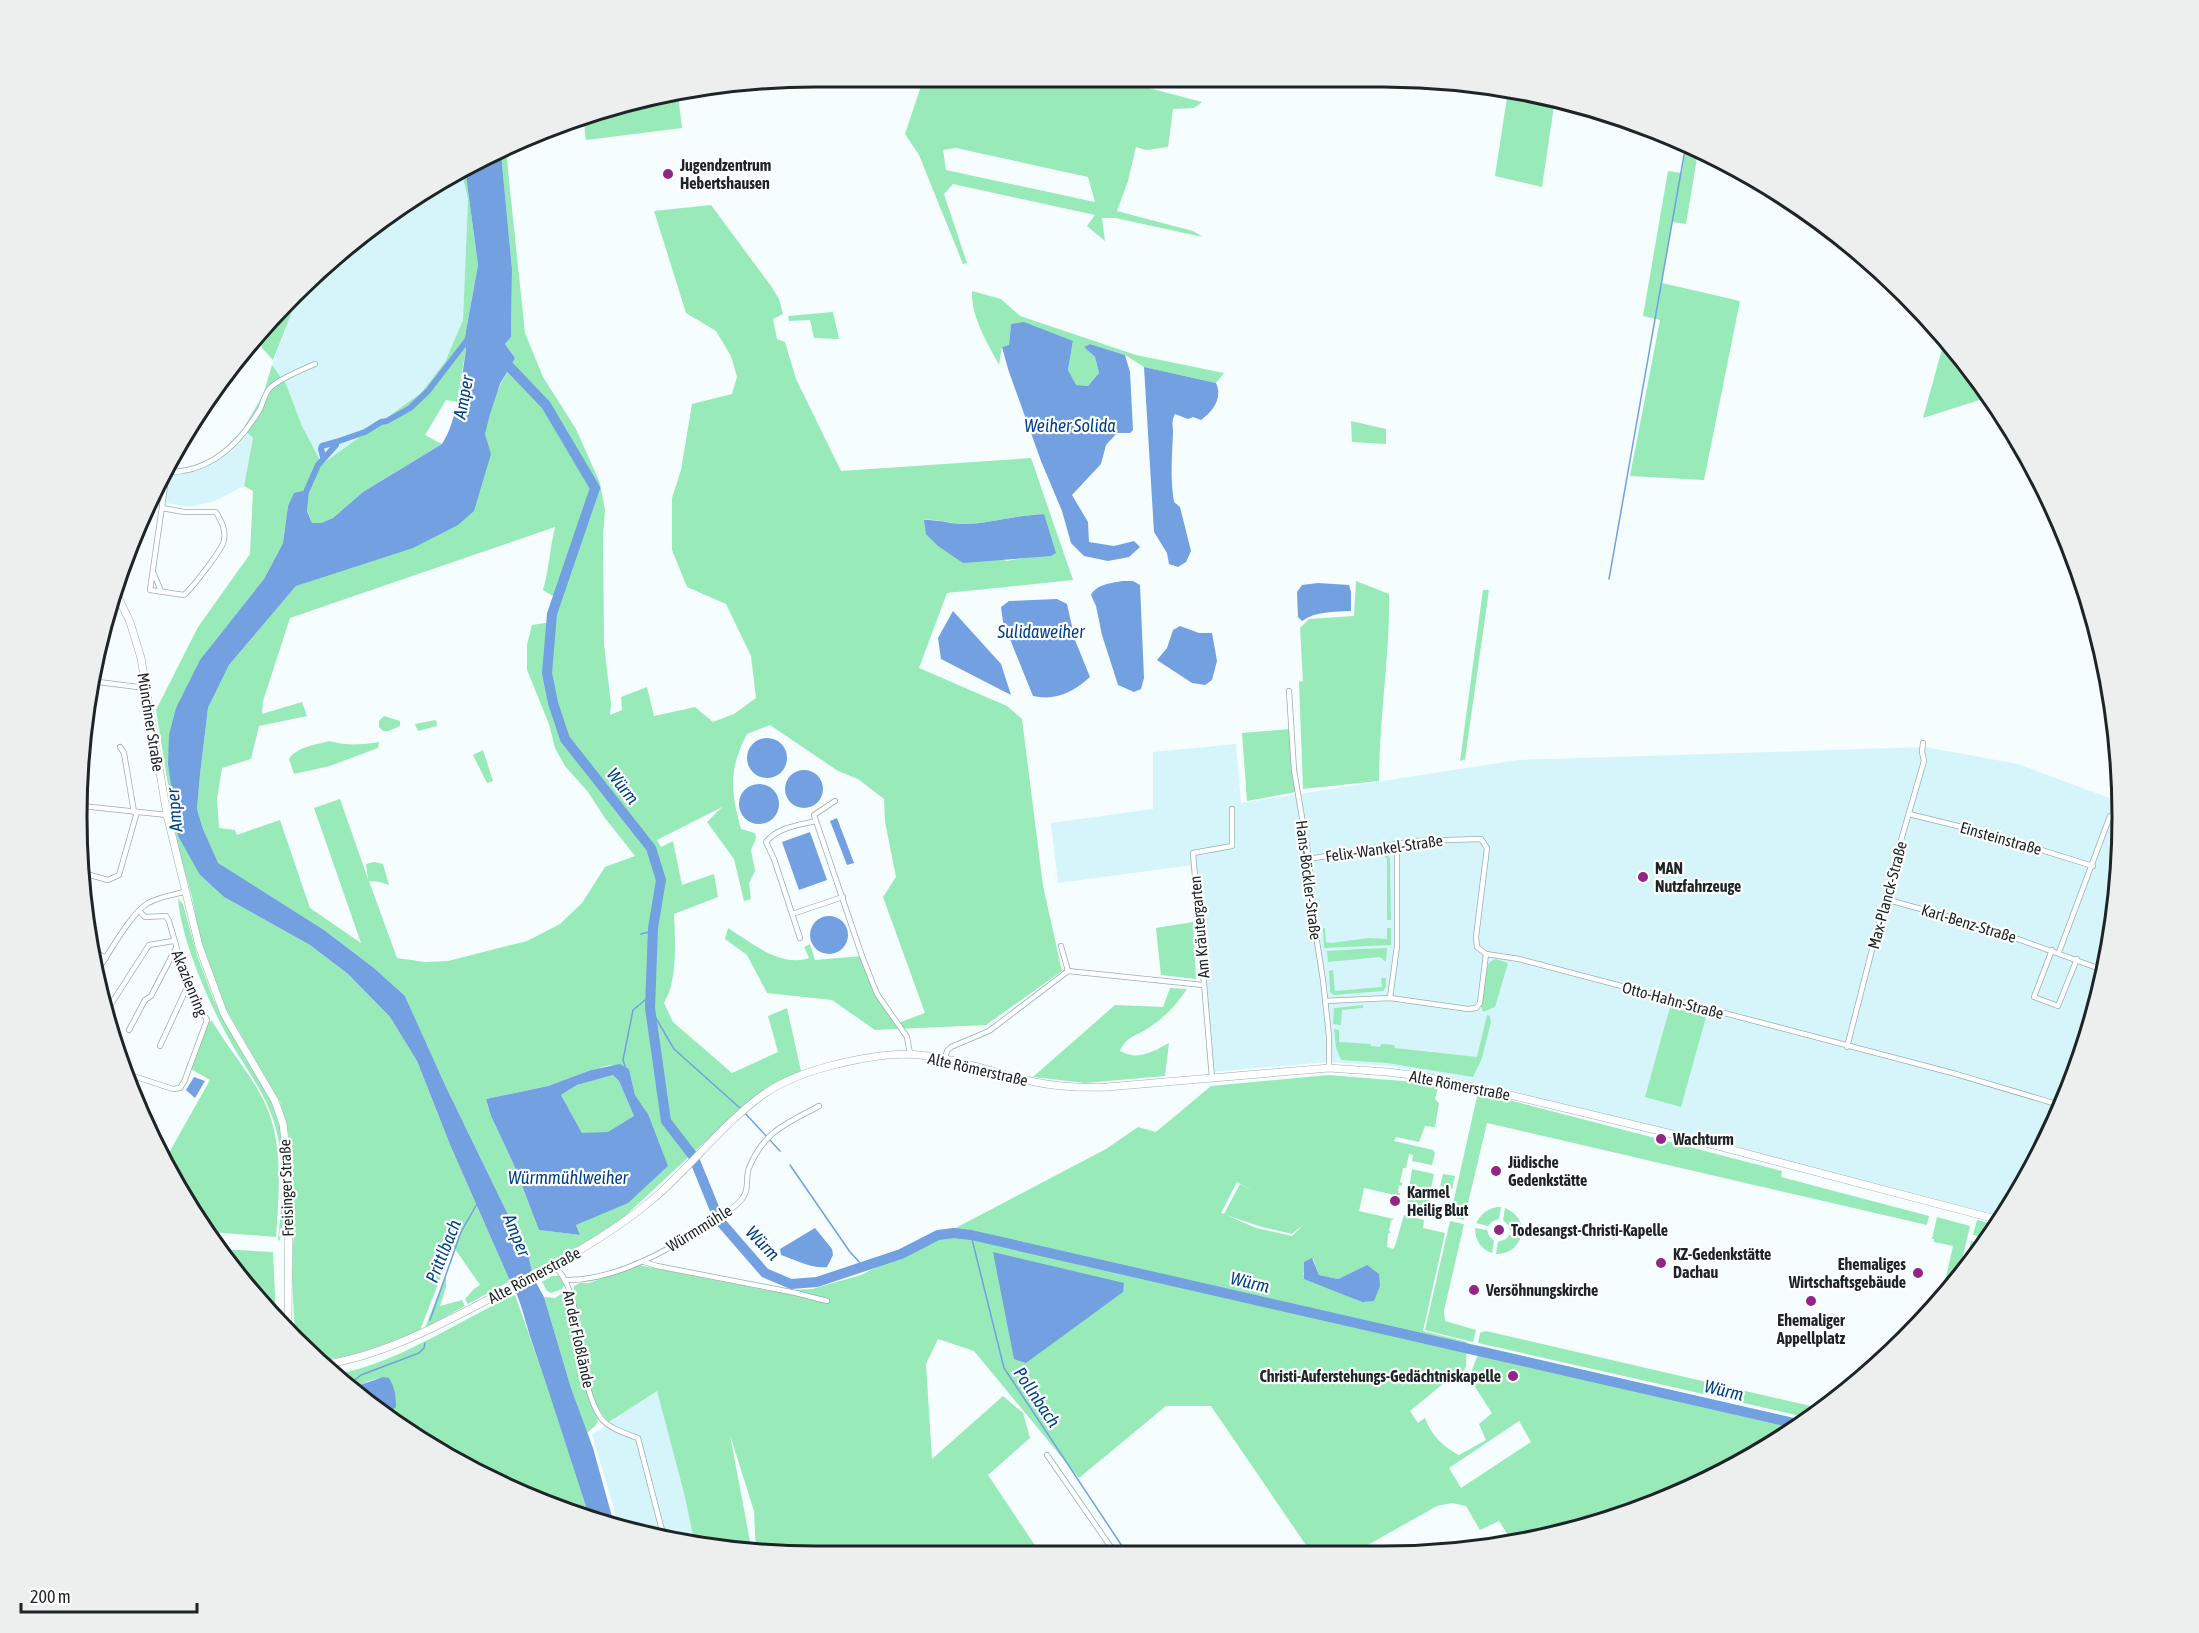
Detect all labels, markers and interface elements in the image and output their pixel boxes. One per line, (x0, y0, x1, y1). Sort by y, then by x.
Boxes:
place label: Jugendzentrum Hebertshausen (679, 156, 771, 192)
marker: Jugendzentrum Hebertshausen (661, 167, 675, 181)
water label: Amper (448, 373, 478, 421)
water label: Weiher Solida (1024, 415, 1116, 436)
water label: Sulidaweiher (996, 621, 1085, 642)
street label: Münchner Straße (134, 671, 168, 773)
water label: Würm (602, 764, 644, 808)
water label: Amper (162, 787, 186, 834)
street label: Einsteinstraße (1958, 818, 2044, 858)
street label: Hans-Böckler-Straße (1293, 819, 1325, 941)
street label: Felix-Wankel-Straße (1324, 831, 1444, 865)
street label: Max-Planck-Straße (1864, 839, 1910, 951)
place label: MAN Nutzfahrzeuge (1655, 859, 1741, 895)
marker: MAN Nutzfahrzeuge (1636, 870, 1650, 884)
street label: Am Kräutergarten (1186, 875, 1213, 979)
street label: Karl-Benz-Straße (1919, 900, 2019, 946)
street label: Akazienring (168, 947, 211, 1019)
street label: Otto-Hahn-Straße (1620, 978, 1726, 1022)
street label: Alte Römerstraße (926, 1049, 1030, 1089)
street label: Alte Römerstraße (1408, 1066, 1512, 1104)
place label: Wachturm (1672, 1130, 1734, 1148)
marker: Wachturm (1654, 1132, 1668, 1146)
street label: Freisinger Straße (275, 1139, 298, 1237)
place label: Jüdische Gedenkstätte (1507, 1153, 1587, 1189)
marker: Jüdische Gedenkstätte (1489, 1164, 1503, 1178)
water label: Würmmühlweiher (508, 1167, 629, 1188)
place label: Karmel Heilig Blut (1407, 1183, 1469, 1219)
marker: Karmel Heilig Blut (1388, 1194, 1402, 1208)
street label: Würmmühle (663, 1201, 735, 1255)
water label: Amper (499, 1210, 535, 1260)
water label: Prittlbach (421, 1216, 465, 1285)
water label: Würm (742, 1221, 784, 1265)
place label: Todesangst-Christi-Kapelle (1511, 1221, 1668, 1239)
marker: Todesangst-Christi-Kapelle (1492, 1223, 1506, 1237)
street label: Alte Römerstraße (485, 1243, 583, 1307)
place label: KZ-Gedenkstätte Dachau (1673, 1245, 1771, 1281)
place label: Ehemaliges Wirtschaftsgebäude (1788, 1255, 1906, 1291)
marker: KZ-Gedenkstätte Dachau (1654, 1256, 1668, 1270)
marker: Ehemaliges Wirtschaftsgebäude (1911, 1266, 1925, 1280)
water label: Würm (1228, 1267, 1272, 1297)
place label: Versöhnungskirche (1485, 1281, 1598, 1299)
marker: Versöhnungskirche (1467, 1283, 1481, 1297)
street label: An der Floßlände (560, 1289, 598, 1389)
marker: Ehemaliger Appellplatz (1804, 1294, 1818, 1308)
place label: Ehemaliger Appellplatz (1776, 1311, 1845, 1347)
water label: Pollnbach (1009, 1363, 1065, 1431)
place label: Christi-Auferstehungs-Gedächtniskapelle (1260, 1367, 1501, 1385)
marker: Christi-Auferstehungs-Gedächtniskapelle (1506, 1369, 1520, 1383)
water label: Würm (1702, 1375, 1746, 1405)
scale bar (21, 1576, 196, 1614)
text: 200 m (30, 1586, 71, 1607)

